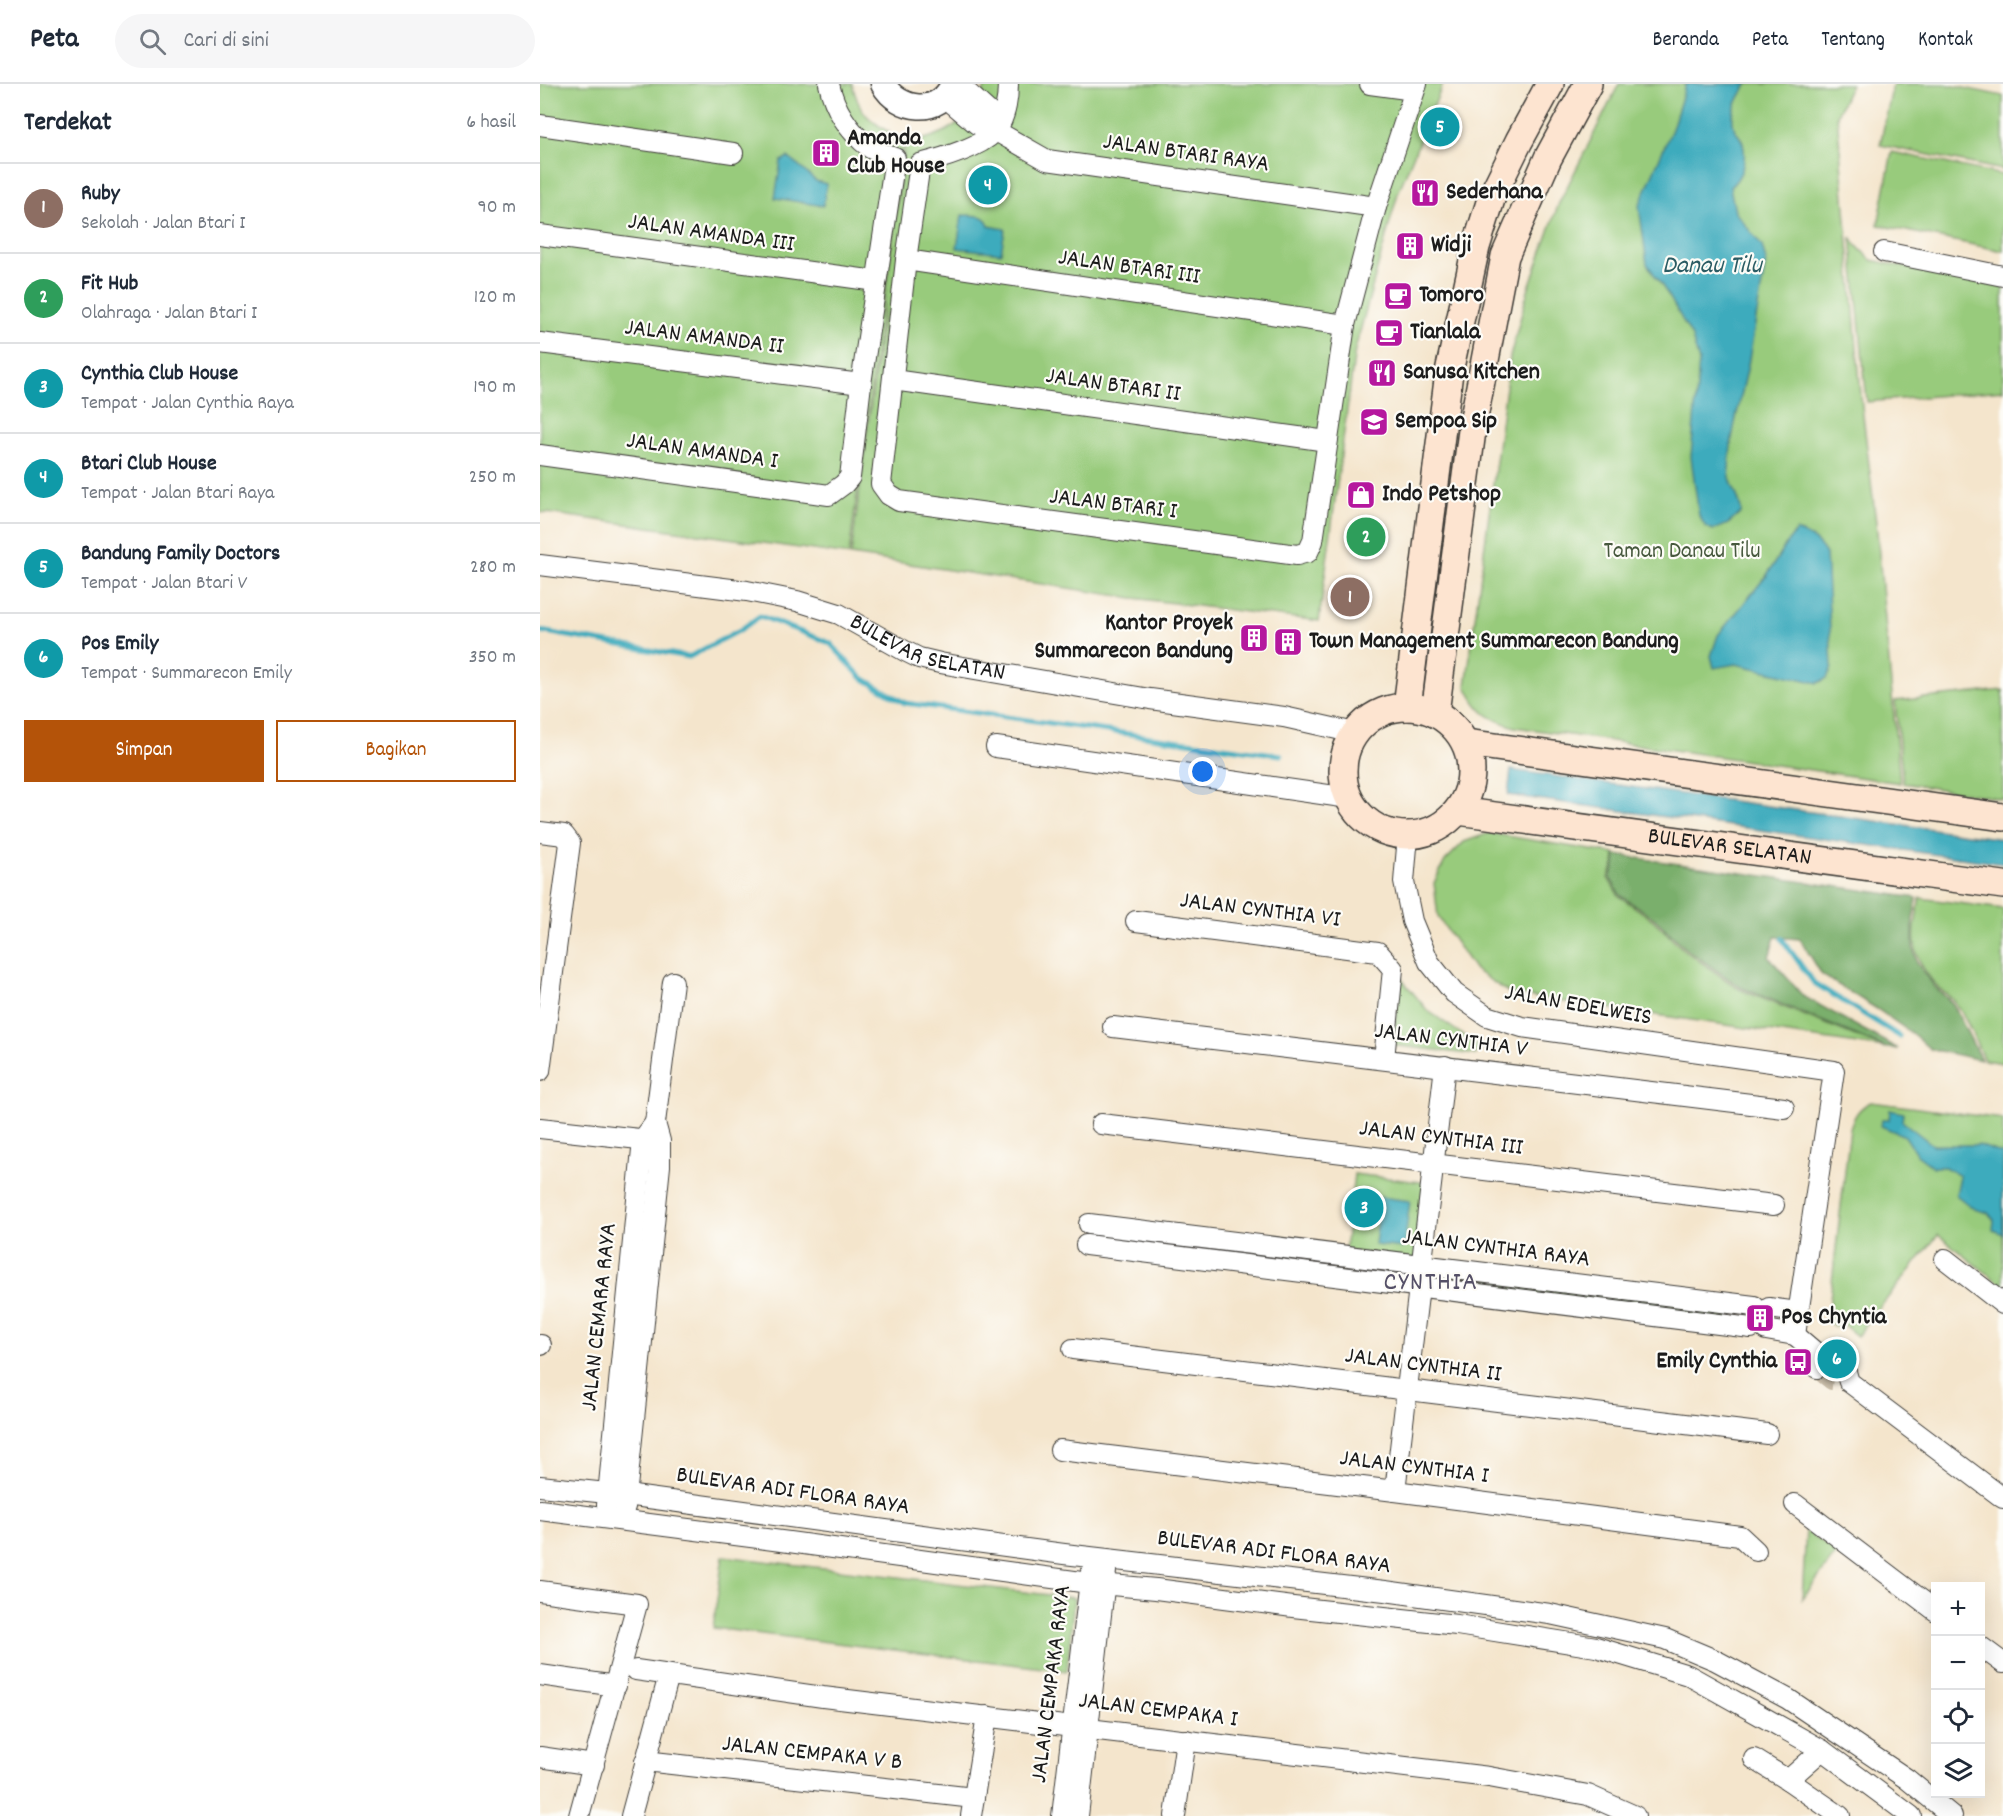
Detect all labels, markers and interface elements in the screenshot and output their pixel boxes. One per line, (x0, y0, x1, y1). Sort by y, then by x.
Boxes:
search box (115, 14, 535, 68)
text: Peta (30, 21, 79, 61)
icon: search (136, 25, 169, 58)
text: Cari di sini (184, 26, 269, 57)
text: Beranda (1653, 26, 1719, 56)
text: Peta (1752, 26, 1788, 56)
text: Tentang (1821, 26, 1885, 56)
text: Kontak (1918, 26, 1973, 56)
pin: 5 (1420, 104, 1460, 150)
text: Terdekat (24, 105, 112, 142)
text: 6 hasil (466, 109, 516, 137)
place label: Amanda Club House (847, 122, 945, 184)
street label: JALAN BTARI RAYA (1101, 126, 1271, 182)
building icon: Amanda Club House (810, 137, 842, 169)
pin: 4 (968, 162, 1008, 208)
place label: Sederhana (1446, 176, 1543, 210)
restaurant icon: Sederhana (1409, 177, 1441, 209)
text: Ruby (81, 179, 120, 210)
text: 1 (41, 194, 46, 222)
text: 90 m (478, 194, 516, 222)
street label: JALAN AMANDA III (626, 206, 797, 263)
text: Sekolah · Jalan Btari I (81, 210, 245, 238)
place label: Widji (1431, 229, 1472, 263)
building icon: Widji (1394, 230, 1426, 262)
street label: JALAN BTARI III (1056, 241, 1203, 295)
water label: Danau Tilu (1662, 248, 1764, 285)
text: Fit Hub (81, 269, 138, 300)
place label: Tomoro (1419, 279, 1484, 313)
cafe icon: Tomoro (1382, 280, 1414, 312)
text: 2 (39, 284, 48, 312)
text: 120 m (474, 284, 516, 312)
text: Olahraga · Jalan Btari I (81, 300, 257, 328)
street label: JALAN AMANDA II (622, 311, 786, 365)
place label: Tianlala (1410, 316, 1481, 350)
cafe icon: Tianlala (1373, 317, 1405, 349)
place label: Sanusa Kitchen (1403, 356, 1540, 390)
restaurant icon: Sanusa Kitchen (1366, 357, 1398, 389)
text: Cynthia Club House (81, 359, 238, 390)
street label: JALAN BTARI II (1043, 360, 1183, 412)
text: 3 (39, 374, 48, 402)
text: 190 m (473, 374, 516, 402)
text: Tempat · Jalan Cynthia Raya (81, 390, 294, 418)
place label: Sempoa Sip (1395, 405, 1497, 439)
school or university icon: Sempoa Sip (1358, 406, 1390, 438)
street label: JALAN AMANDA I (624, 425, 781, 480)
text: Btari Club House (81, 449, 217, 480)
text: 4 (39, 464, 48, 492)
text: 250 m (469, 464, 516, 492)
place label: Indo Petshop (1382, 478, 1501, 512)
shop icon: Indo Petshop (1345, 479, 1377, 511)
text: Tempat · Jalan Btari Raya (81, 480, 274, 508)
street label: JALAN BTARI I (1047, 480, 1179, 530)
pin: 2 (1346, 514, 1386, 560)
park label: Taman Danau Tilu (1603, 535, 1761, 569)
text: Bandung Family Doctors (81, 539, 280, 570)
text: 5 (39, 554, 48, 582)
text: 280 m (470, 554, 516, 582)
text: Tempat · Jalan Btari V (81, 570, 247, 598)
pin: 1 (1330, 574, 1370, 620)
street label: BULEVAR SELATAN (843, 606, 1008, 691)
place label: Kantor Proyek Summarecon Bandung (1035, 607, 1233, 669)
building icon: Kantor Proyek Summarecon Bandung (1238, 622, 1270, 654)
place label: Town Management Summarecon Bandung (1309, 625, 1679, 659)
building icon: Town Management Summarecon Bandung (1272, 626, 1304, 658)
text: Pos Emily (81, 629, 158, 660)
text: 6 (39, 644, 48, 672)
text: 350 m (469, 644, 516, 672)
text: Tempat · Summarecon Emily (81, 660, 292, 688)
button: Simpan (24, 720, 264, 782)
button: Bagikan (276, 720, 516, 782)
your location (1188, 757, 1217, 786)
street label: BULEVAR SELATAN (1646, 820, 1813, 876)
street label: JALAN CYNTHIA VI (1178, 884, 1343, 938)
street label: JALAN EDELWEIS (1502, 976, 1654, 1036)
street label: JALAN CYNTHIA V (1372, 1015, 1530, 1067)
street label: JALAN CYNTHIA III (1357, 1112, 1525, 1166)
pin: 3 (1344, 1186, 1384, 1230)
street label: JALAN CEMARA RAYA (573, 1221, 627, 1413)
street label: JALAN CYNTHIA RAYA (1400, 1221, 1592, 1277)
district label: CYNTHIA (1384, 1264, 1478, 1303)
place label: Pos Chyntia (1781, 1301, 1887, 1335)
building icon: Pos Chyntia (1744, 1302, 1776, 1334)
pin: 6 (1818, 1336, 1856, 1382)
street label: JALAN CYNTHIA II (1343, 1340, 1504, 1393)
place label: Emily Cynthia (1656, 1345, 1778, 1379)
bus stop icon: Emily Cynthia (1782, 1346, 1814, 1378)
street label: JALAN CYNTHIA I (1337, 1442, 1491, 1494)
street label: BULEVAR ADI FLORA RAYA (674, 1459, 912, 1525)
street label: BULEVAR ADI FLORA RAYA (1155, 1522, 1393, 1584)
map controls (1931, 1582, 1985, 1798)
button: + (1931, 1582, 1985, 1636)
street label: JALAN CEMPAKA RAYA (1023, 1583, 1081, 1785)
button: − (1931, 1636, 1985, 1690)
street label: JALAN CEMPAKA I (1076, 1684, 1240, 1738)
button: locate (1931, 1690, 1985, 1744)
street label: JALAN CEMPAKA V B (720, 1728, 904, 1780)
button: layers (1931, 1744, 1985, 1798)

